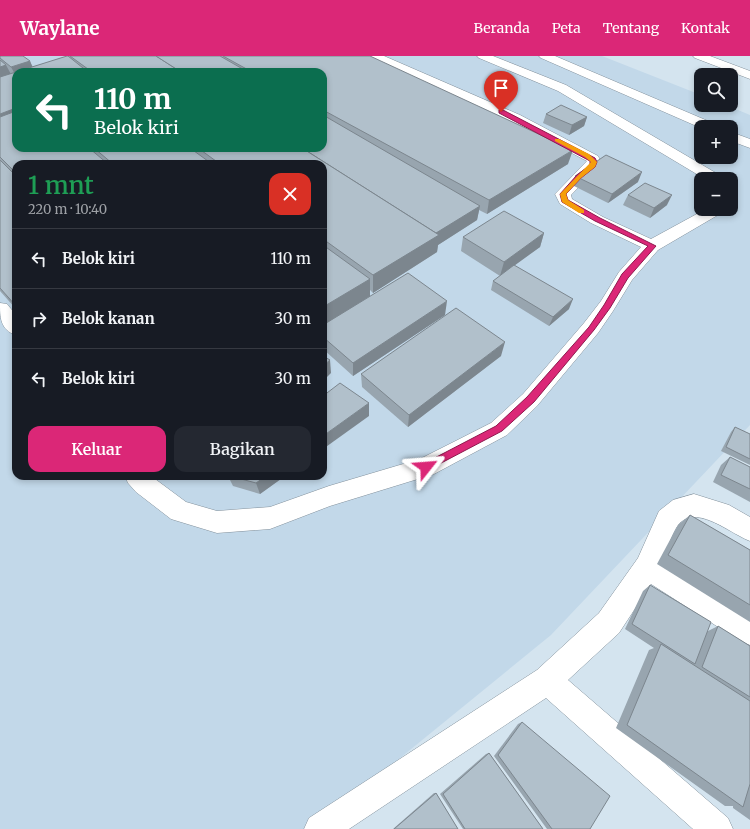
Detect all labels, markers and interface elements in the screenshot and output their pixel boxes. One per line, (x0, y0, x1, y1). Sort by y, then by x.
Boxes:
text: Waylane (20, 16, 100, 40)
text: Beranda (474, 19, 530, 37)
text: Peta (552, 19, 581, 37)
text: Tentang (603, 19, 659, 37)
text: Kontak (681, 19, 730, 37)
map controls (694, 68, 738, 216)
button: search (694, 68, 738, 112)
pin (484, 71, 518, 112)
icon: arrive (490, 77, 512, 99)
text: 110 m (94, 81, 171, 117)
icon: left (28, 84, 80, 136)
text: Belok kiri (94, 116, 179, 139)
button: + (694, 120, 738, 164)
text: 1 mnt (28, 170, 94, 201)
button: − (694, 172, 738, 216)
button: close (269, 173, 311, 215)
text: 220 m · 10:40 (28, 201, 107, 218)
icon: left (28, 248, 50, 270)
text: Belok kiri (62, 249, 135, 268)
text: 110 m (270, 249, 311, 268)
icon: right (28, 308, 50, 330)
text: Belok kanan (62, 309, 155, 328)
text: 30 m (274, 309, 311, 328)
icon: left (28, 368, 50, 390)
text: Belok kiri (62, 369, 135, 388)
text: 30 m (274, 369, 311, 388)
button: Keluar (28, 426, 166, 472)
button: Bagikan (174, 426, 311, 472)
position arrow (405, 446, 447, 488)

